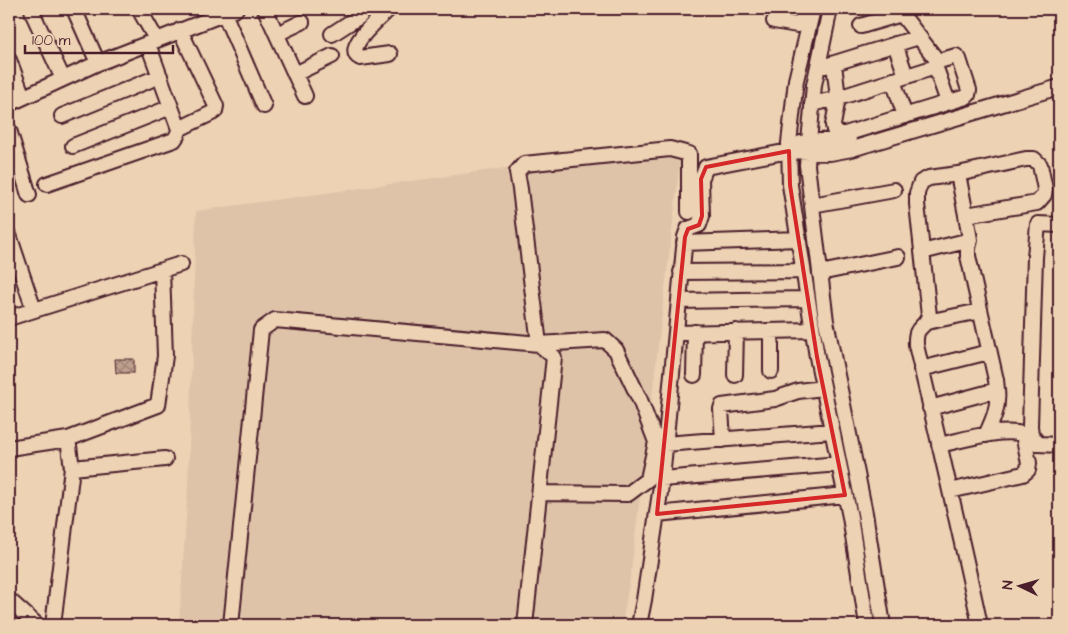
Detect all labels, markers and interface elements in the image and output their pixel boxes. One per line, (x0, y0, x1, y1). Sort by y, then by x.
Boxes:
scale bar (25, 22, 172, 54)
text: 100 m (32, 30, 71, 51)
north arrow (996, 562, 1046, 612)
text: N (998, 579, 1018, 590)

